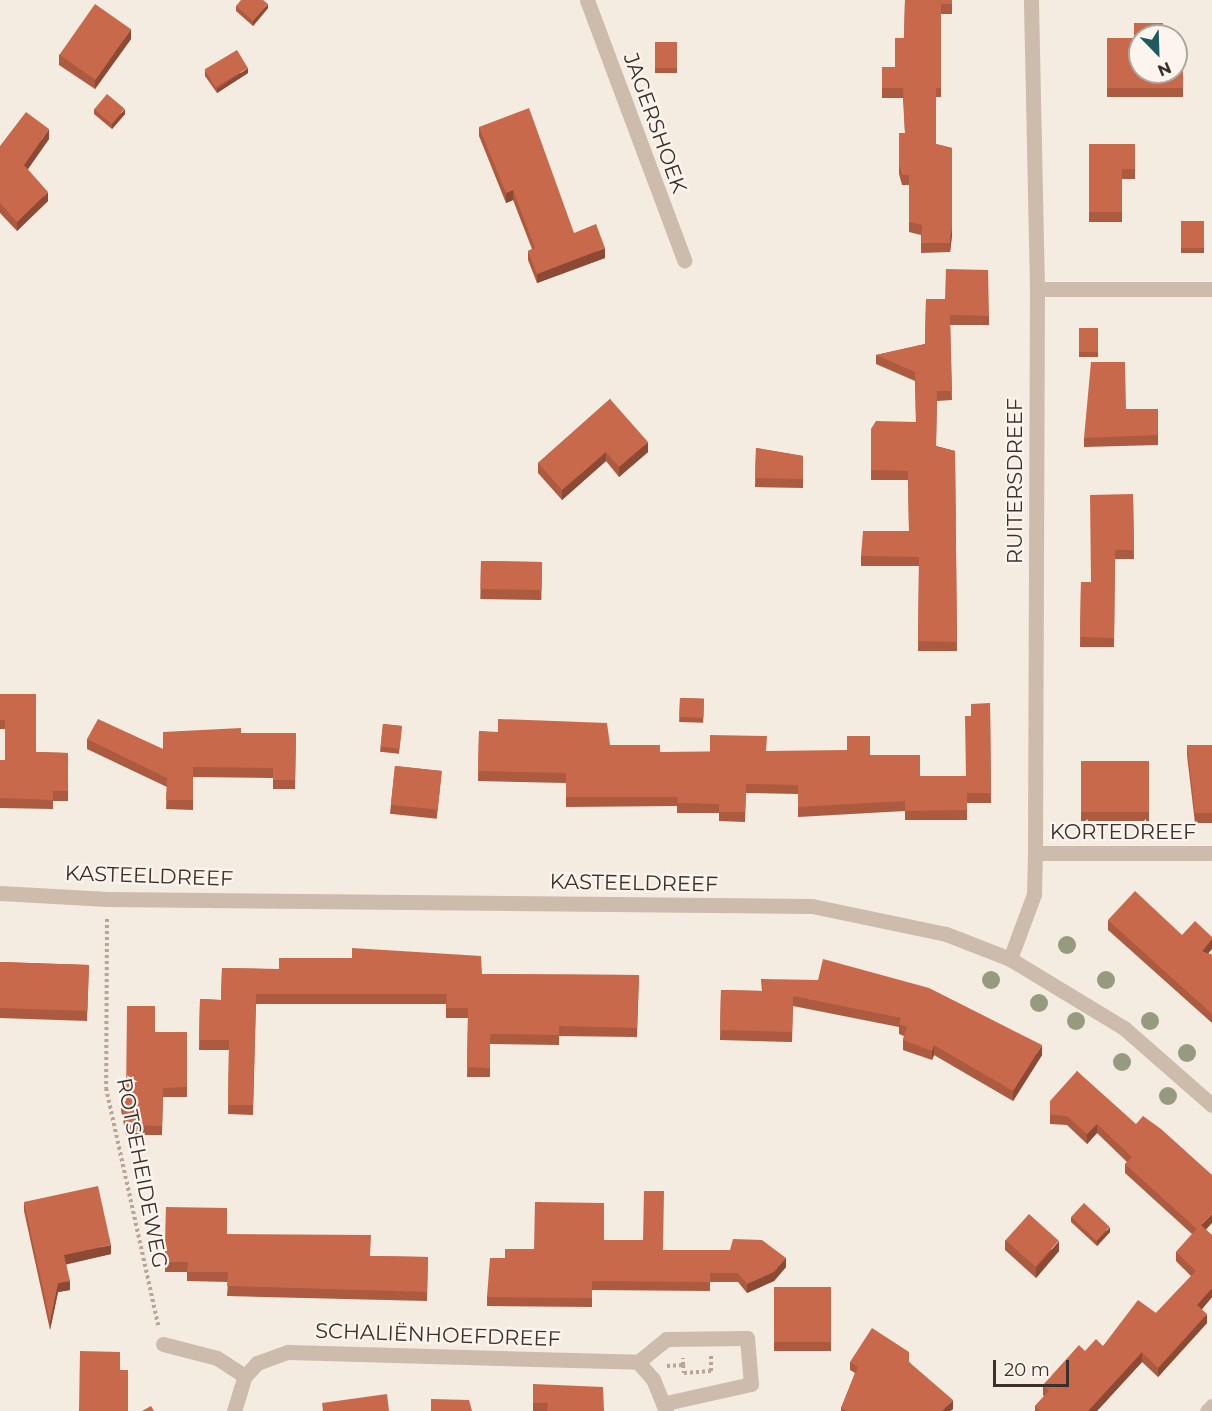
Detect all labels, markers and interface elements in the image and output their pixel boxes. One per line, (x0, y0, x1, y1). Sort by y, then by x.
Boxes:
north arrow (1128, 24, 1188, 84)
street label: JAGERSHOEK (618, 50, 692, 196)
text: N (1155, 58, 1174, 80)
street label: RUITERSDREEF (1002, 398, 1028, 564)
street label: KORTEDREEF (1050, 819, 1196, 845)
street label: KASTEELDREEF (64, 860, 234, 892)
street label: KASTEELDREEF (550, 869, 718, 897)
street label: ROTSEHEIDEWEG (111, 1076, 173, 1270)
street label: SCHALIËNHOEFDREEF (315, 1318, 561, 1352)
scale bar (996, 1348, 1072, 1386)
text: 20 m (1004, 1359, 1050, 1381)

